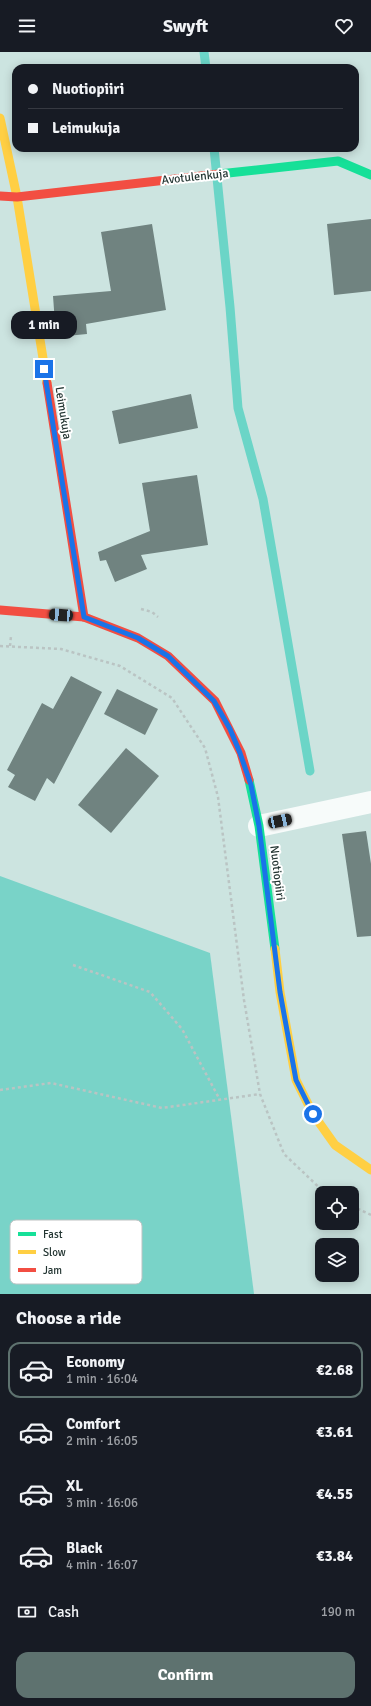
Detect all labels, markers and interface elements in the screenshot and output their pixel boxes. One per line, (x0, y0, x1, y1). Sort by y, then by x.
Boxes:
icon: menu (16, 15, 38, 37)
text: Swyft (163, 15, 208, 37)
icon: heart (333, 15, 355, 37)
text: Nuotiopiiri (52, 80, 124, 98)
text: Leimukuja (52, 119, 120, 137)
street label: Avotulenkuja (161, 166, 229, 188)
callout: 1 min (11, 311, 77, 339)
text: 1 min (28, 317, 60, 333)
route end (35, 360, 53, 378)
street label: Leimukuja (51, 386, 75, 440)
car (49, 608, 73, 622)
car (267, 813, 293, 829)
street label: Nuotiopiiri (266, 845, 288, 901)
route start (304, 1105, 322, 1123)
map controls (315, 1186, 359, 1282)
button: locate (315, 1186, 359, 1230)
legend (10, 1220, 142, 1284)
text: Fast (43, 1228, 63, 1241)
button: layers (315, 1238, 359, 1282)
text: Slow (43, 1246, 66, 1259)
text: Jam (43, 1264, 62, 1277)
text: Choose a ride (16, 1307, 121, 1329)
icon: car (18, 1352, 54, 1388)
text: Economy (66, 1353, 125, 1371)
text: €2.68 (316, 1361, 353, 1379)
text: 1 min · 16:04 (66, 1371, 138, 1387)
icon: car (18, 1414, 54, 1450)
text: Comfort (66, 1415, 120, 1433)
text: €3.61 (316, 1423, 353, 1441)
text: 2 min · 16:05 (66, 1433, 138, 1449)
icon: car (18, 1476, 54, 1512)
text: XL (66, 1477, 83, 1495)
text: €4.55 (316, 1485, 353, 1503)
text: 3 min · 16:06 (66, 1495, 138, 1511)
icon: car (18, 1538, 54, 1574)
text: Black (66, 1539, 103, 1557)
text: €3.84 (316, 1547, 353, 1565)
text: 4 min · 16:07 (66, 1557, 138, 1573)
icon: cash (16, 1601, 38, 1623)
text: Cash (48, 1603, 79, 1621)
text: 190 m (321, 1604, 355, 1620)
button: Confirm (16, 1652, 355, 1698)

